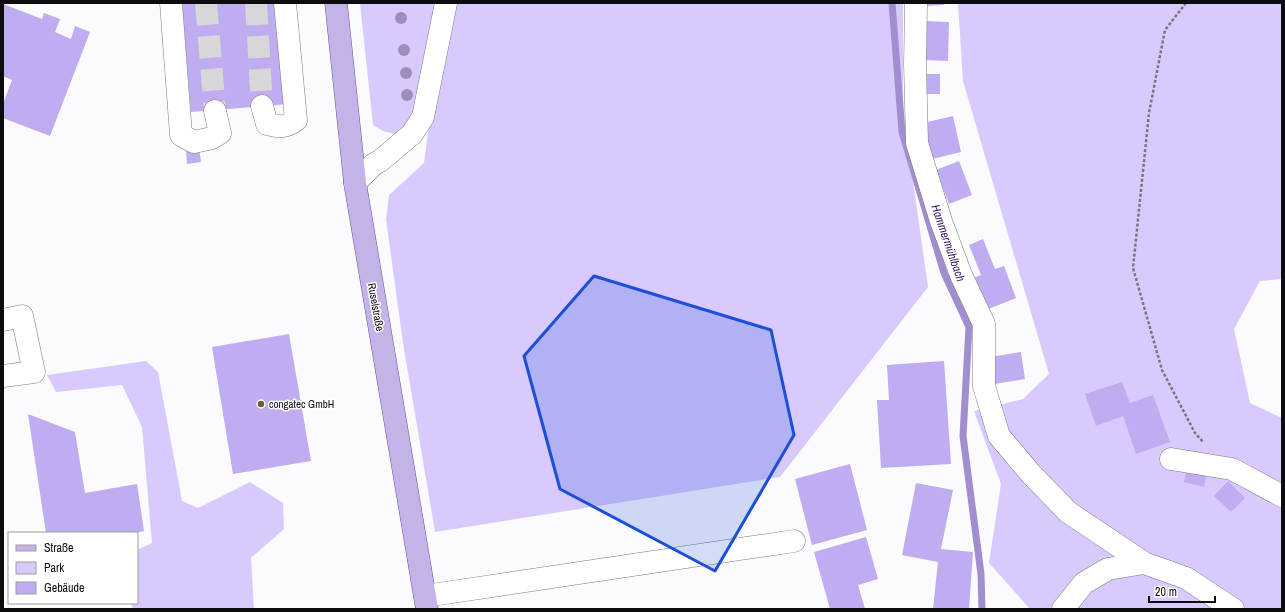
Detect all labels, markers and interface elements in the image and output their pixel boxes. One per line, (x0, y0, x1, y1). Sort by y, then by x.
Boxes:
water label: Hammermühlbach (927, 202, 969, 284)
street label: Ruselstraße (365, 282, 387, 332)
place label: congatec GmbH (269, 397, 334, 411)
marker: congatec GmbH (256, 399, 266, 409)
legend (8, 532, 138, 604)
text: Straße (44, 540, 74, 556)
text: Park (44, 560, 64, 576)
scale bar (1149, 578, 1215, 604)
text: Gebäude (44, 580, 85, 596)
text: 20 m (1155, 584, 1177, 600)

